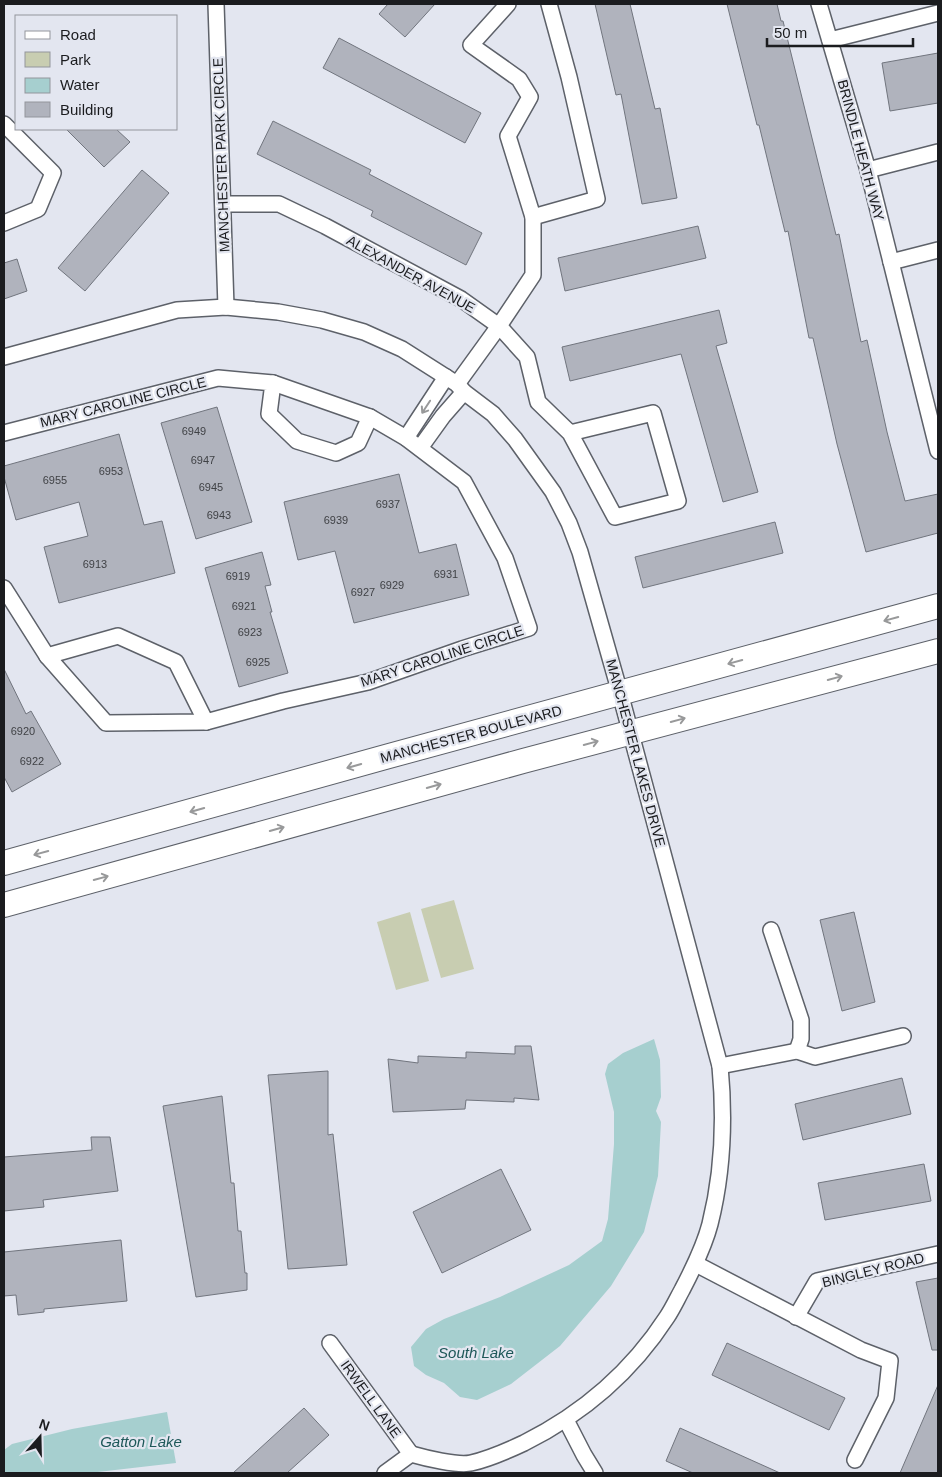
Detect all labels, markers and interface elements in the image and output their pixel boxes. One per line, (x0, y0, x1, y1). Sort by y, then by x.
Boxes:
legend (15, 15, 178, 130)
scale bar (767, 15, 913, 47)
text: 50 m (774, 24, 807, 41)
text: Road (60, 26, 96, 43)
text: Park (60, 51, 91, 68)
street label: MANCHESTER PARK CIRCLE (210, 58, 232, 252)
text: Water (60, 76, 99, 93)
street label: BRINDLE HEATH WAY (834, 78, 888, 223)
text: Building (60, 101, 113, 118)
street label: ALEXANDER AVENUE (344, 232, 478, 316)
street label: MARY CAROLINE CIRCLE (38, 374, 208, 430)
one-way arrow (421, 400, 431, 414)
house number: 6949 (182, 425, 206, 437)
house number: 6947 (191, 454, 215, 466)
house number: 6953 (99, 465, 123, 477)
house number: 6955 (43, 474, 67, 486)
house number: 6945 (199, 481, 223, 493)
house number: 6937 (376, 498, 400, 510)
house number: 6943 (207, 509, 231, 521)
house number: 6939 (324, 514, 348, 526)
house number: 6913 (83, 558, 107, 570)
house number: 6931 (434, 568, 458, 580)
house number: 6919 (226, 570, 250, 582)
house number: 6929 (380, 579, 404, 591)
house number: 6927 (351, 586, 375, 598)
house number: 6921 (232, 600, 256, 612)
one-way arrow (884, 615, 900, 625)
street label: MARY CAROLINE CIRCLE (358, 622, 526, 690)
house number: 6923 (238, 626, 262, 638)
house number: 6925 (246, 656, 270, 668)
street label: MANCHESTER LAKES DRIVE (603, 657, 669, 849)
one-way arrow (727, 658, 743, 668)
one-way arrow (826, 673, 842, 683)
street label: MANCHESTER BOULEVARD (379, 702, 563, 766)
one-way arrow (669, 715, 685, 724)
house number: 6920 (11, 725, 35, 737)
one-way arrow (582, 737, 598, 747)
house number: 6922 (20, 755, 44, 767)
one-way arrow (346, 761, 362, 771)
one-way arrow (425, 780, 441, 790)
one-way arrow (190, 805, 206, 815)
one-way arrow (269, 824, 285, 833)
one-way arrow (33, 849, 49, 858)
one-way arrow (93, 872, 109, 882)
street label: BINGLEY ROAD (820, 1250, 926, 1290)
water label: South Lake (438, 1344, 514, 1361)
street label: IRWELL LANE (338, 1357, 404, 1441)
north arrow (15, 1412, 65, 1462)
text: N (37, 1416, 52, 1434)
water label: Gatton Lake (100, 1433, 182, 1450)

